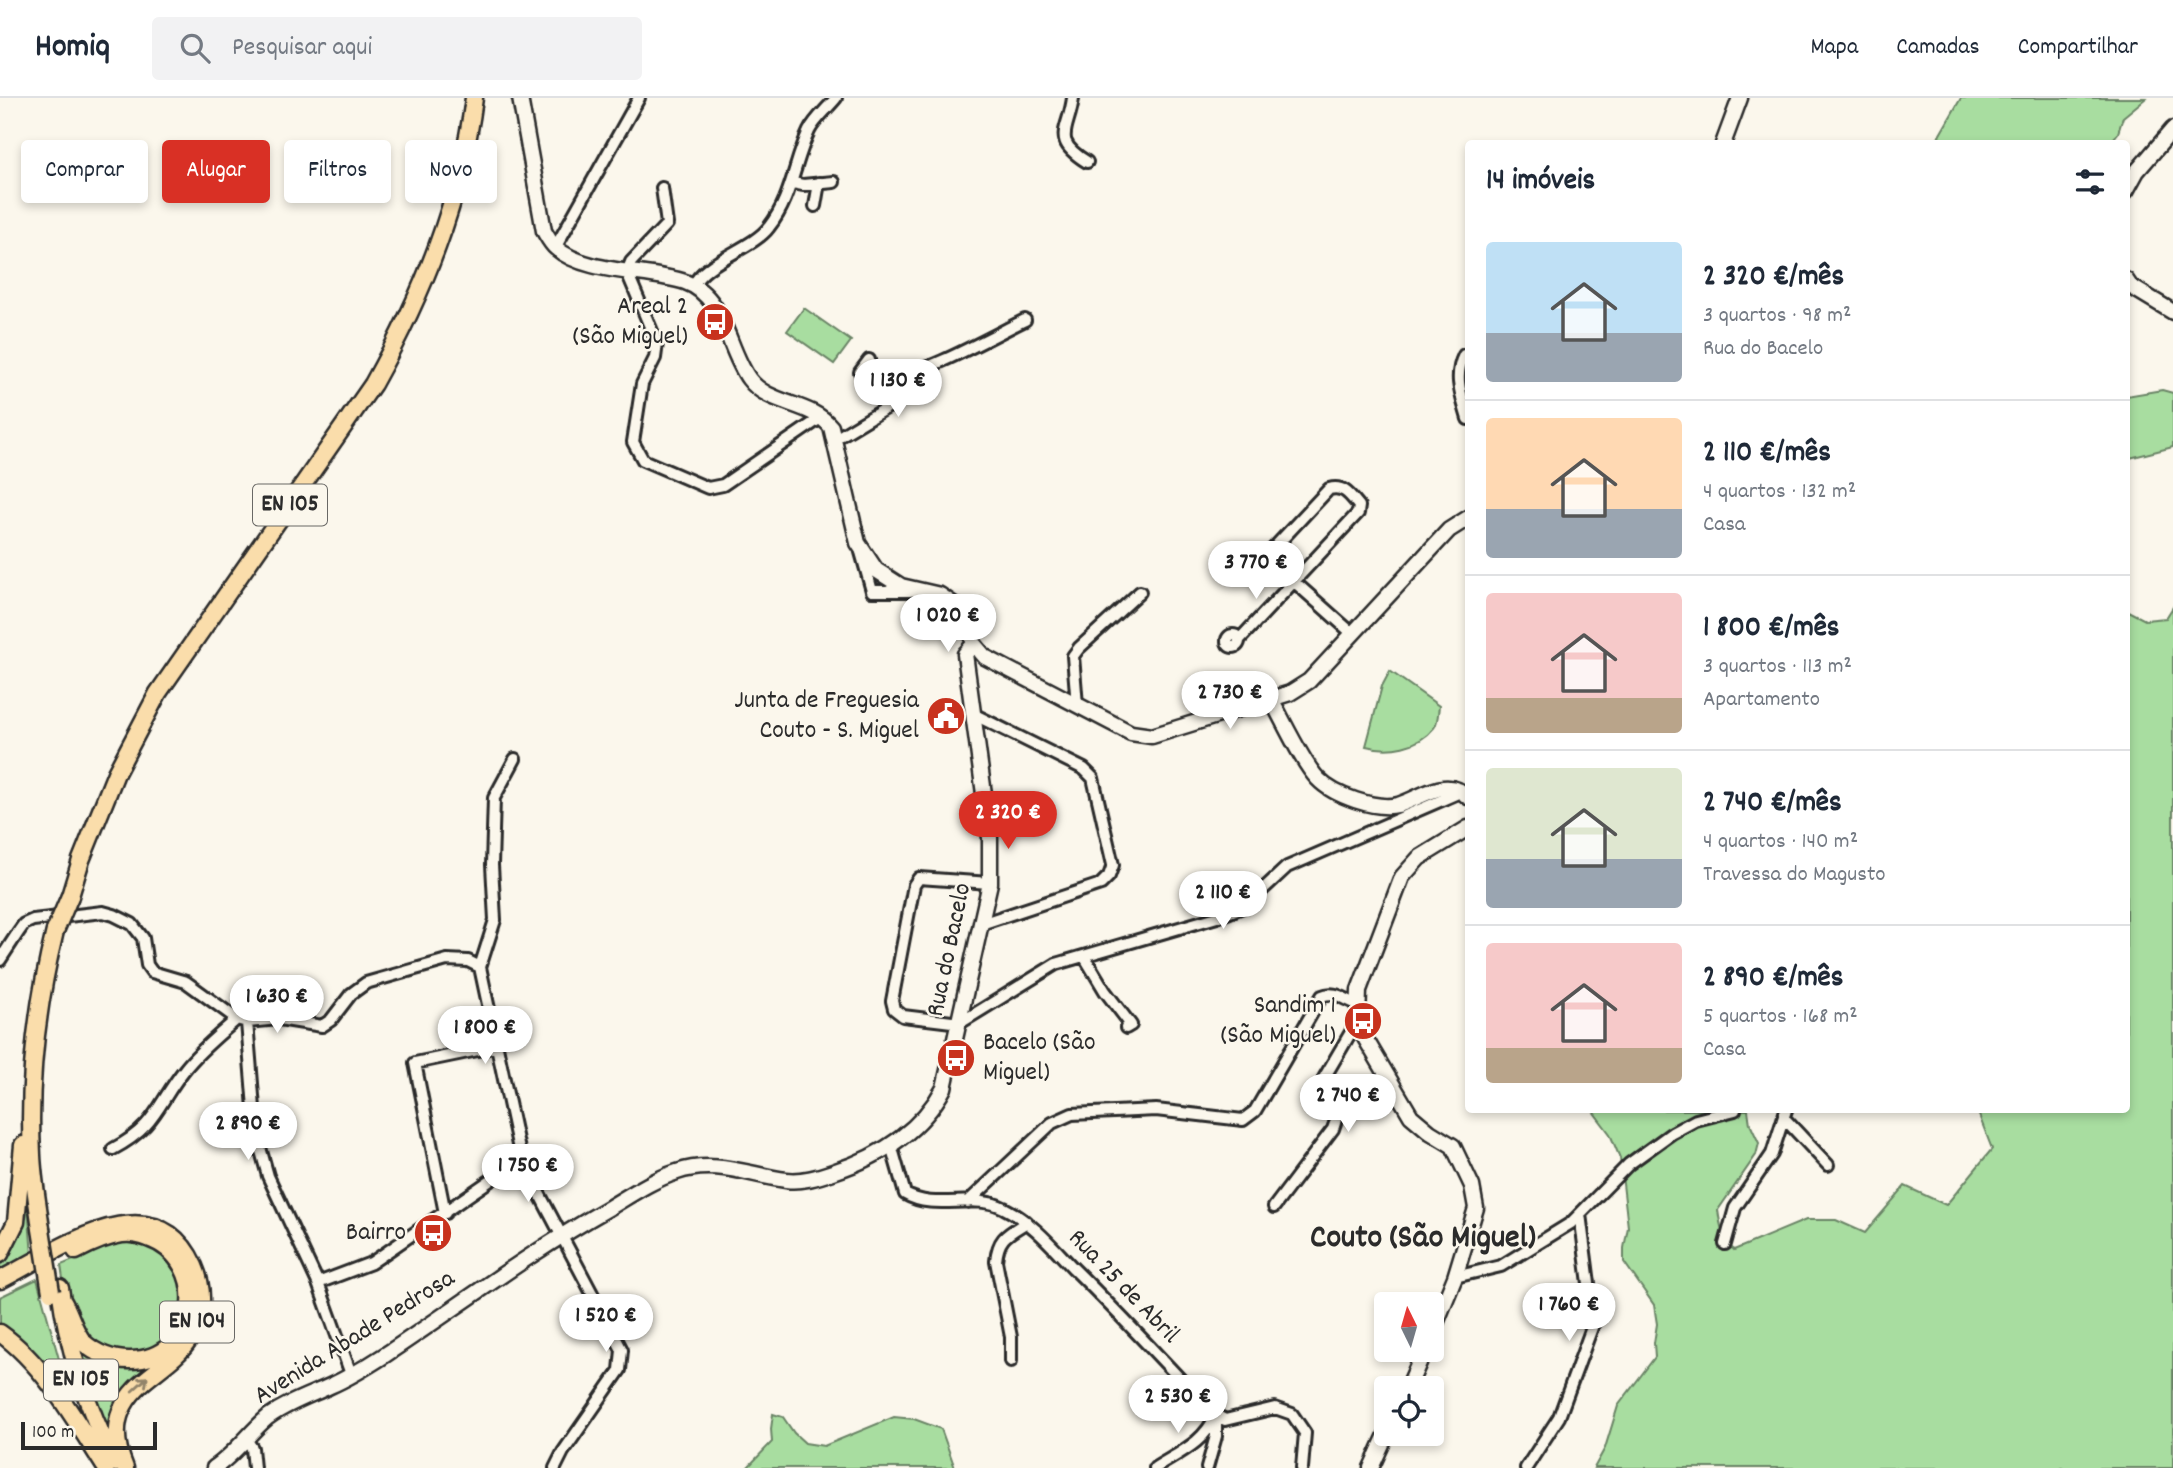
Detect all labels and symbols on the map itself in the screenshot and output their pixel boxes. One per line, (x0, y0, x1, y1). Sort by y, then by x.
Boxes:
place label: Areal 2 (São Miguel) (573, 289, 688, 356)
bus stop icon: Areal 2 (São Miguel) (694, 301, 736, 343)
pin: 1 130 € (833, 360, 963, 419)
road number: EN 105 (253, 484, 327, 526)
pin: 3 770 € (1191, 542, 1321, 601)
pin: 1 020 € (883, 594, 1013, 654)
pin: 2 730 € (1165, 672, 1295, 731)
place label: Junta de Freguesia Couto - S. Miguel (734, 683, 920, 750)
public building icon: Junta de Freguesia Couto - S. Miguel (925, 695, 967, 737)
pin: 2 320 € (943, 792, 1073, 851)
pin: 2 110 € (1158, 872, 1288, 931)
street label: Rua do Bacelo (918, 880, 982, 1020)
pin: 1 630 € (212, 976, 342, 1035)
place label: Sandim 1 (São Miguel) (1221, 988, 1336, 1055)
bus stop icon: Sandim 1 (São Miguel) (1342, 1000, 1384, 1042)
pin: 1 800 € (420, 1006, 550, 1066)
place label: Bacelo (São Miguel) (983, 1025, 1096, 1092)
bus stop icon: Bacelo (São Miguel) (935, 1037, 977, 1079)
pin: 2 740 € (1283, 1074, 1413, 1134)
pin: 2 890 € (183, 1102, 313, 1162)
pin: 1 750 € (463, 1144, 593, 1204)
bus stop icon: Bairro (412, 1212, 454, 1254)
place label: Bairro (346, 1215, 406, 1252)
district label: Couto (São Miguel) (1310, 1216, 1536, 1263)
street label: Rua 25 de Abril (1059, 1221, 1187, 1353)
street label: Avenida Abade Pedrosa (247, 1261, 463, 1415)
pin: 1 760 € (1504, 1284, 1634, 1343)
north arrow (1374, 1292, 1444, 1362)
pin: 1 520 € (541, 1294, 671, 1354)
road number: EN 104 (160, 1302, 234, 1342)
road number: EN 105 (44, 1360, 118, 1400)
one-way arrow (131, 1376, 149, 1392)
pin: 2 530 € (1113, 1376, 1243, 1435)
scale bar (21, 1419, 158, 1451)

